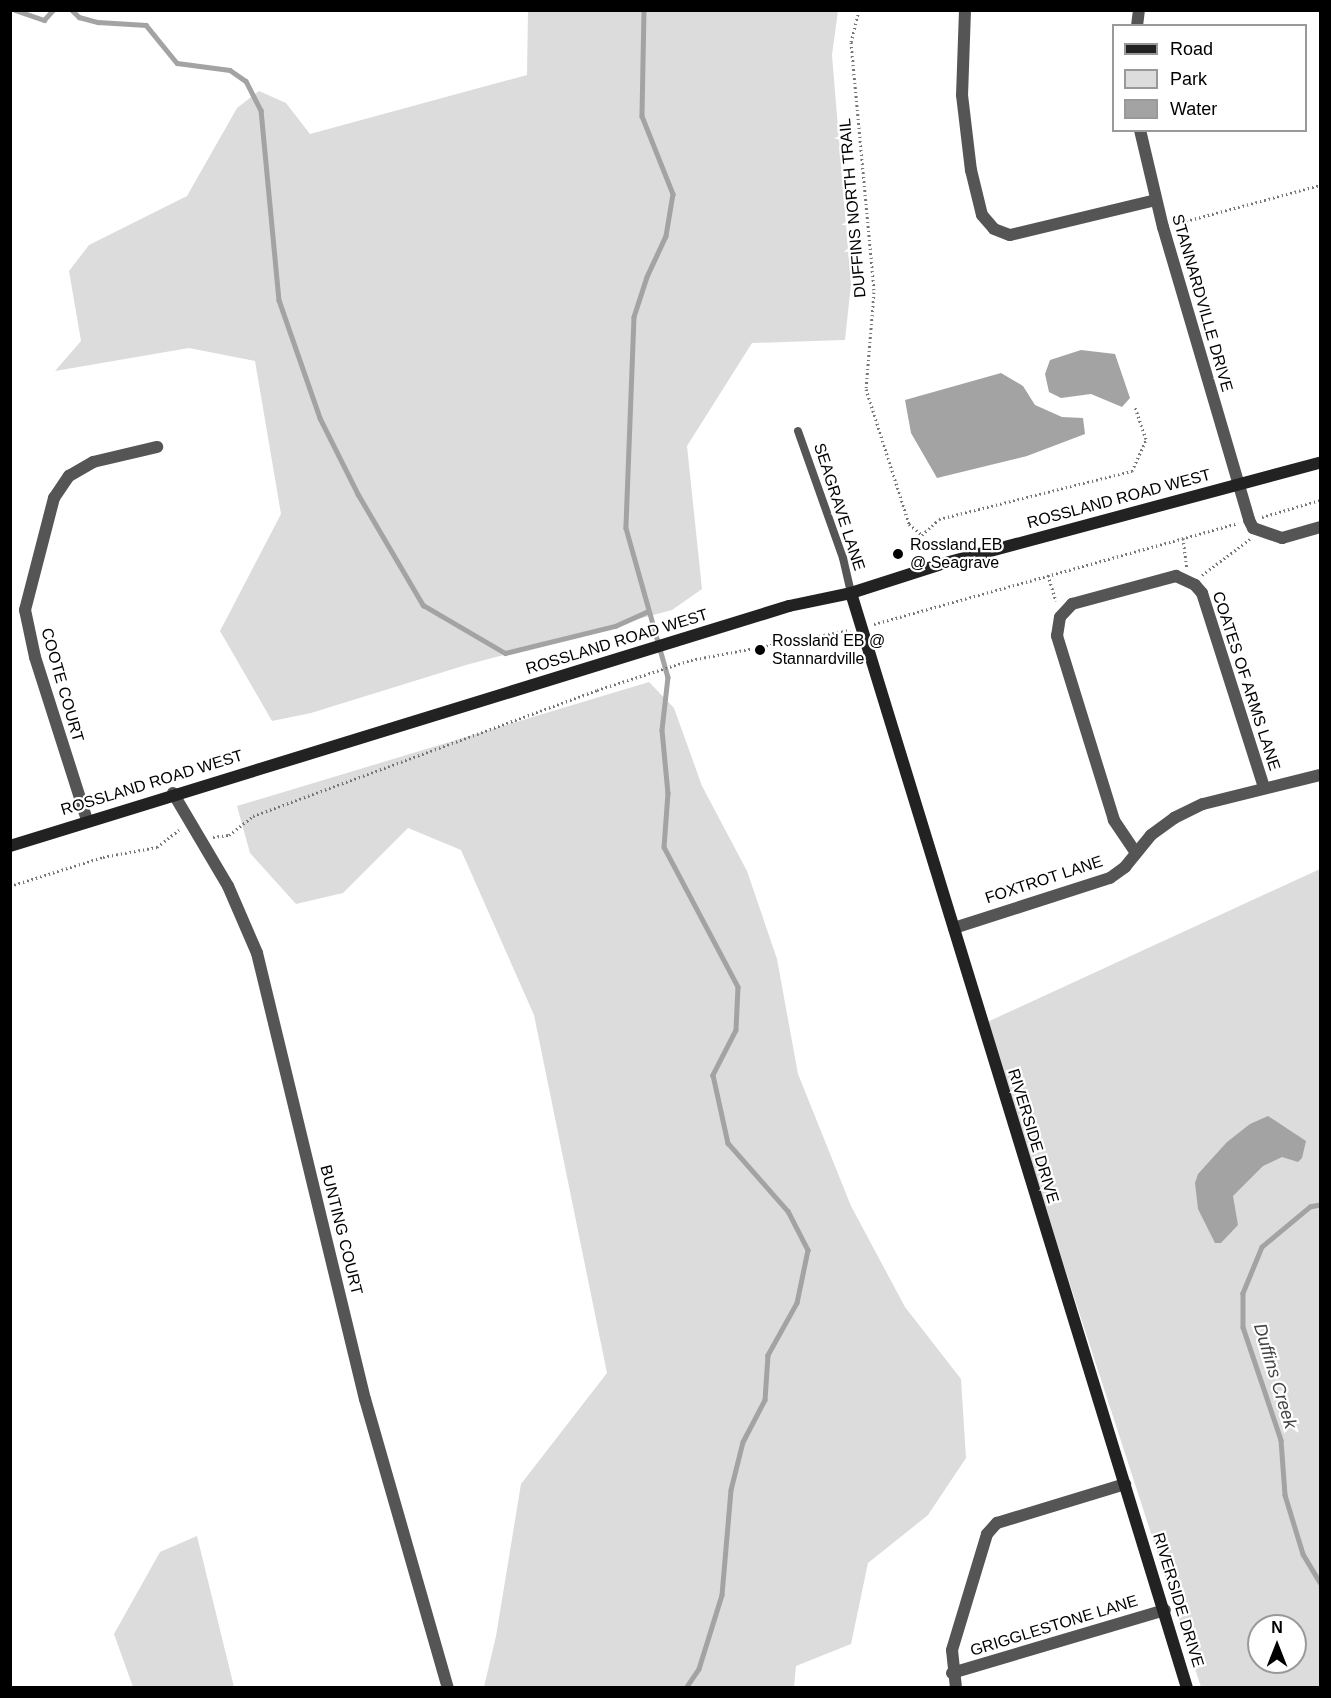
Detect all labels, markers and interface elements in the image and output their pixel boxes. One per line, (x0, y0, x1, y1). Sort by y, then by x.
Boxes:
legend (1112, 24, 1307, 132)
text: Road (1170, 39, 1213, 59)
text: Park (1170, 69, 1207, 89)
text: Water (1170, 99, 1217, 119)
street label: DUFFINS NORTH TRAIL (836, 117, 870, 299)
street label: STANNARDVILLE DRIVE (1167, 212, 1237, 394)
street label: SEAGRAVE LANE (809, 441, 869, 573)
street label: ROSSLAND ROAD WEST (1025, 465, 1213, 533)
place label: Rossland EB @ Seagrave (910, 535, 1002, 573)
marker: Rossland EB @ Seagrave (891, 547, 905, 561)
street label: COATES OF ARMS LANE (1208, 589, 1284, 773)
street label: ROSSLAND ROAD WEST (524, 605, 710, 679)
street label: COOTE COURT (37, 626, 87, 744)
place label: Rossland EB @ Stannardville (772, 631, 885, 669)
marker: Rossland EB @ Stannardville (753, 643, 767, 657)
street label: ROSSLAND ROAD WEST (59, 746, 245, 820)
street label: FOXTROT LANE (983, 852, 1105, 908)
street label: RIVERSIDE DRIVE (1003, 1066, 1063, 1206)
street label: BUNTING COURT (316, 1163, 366, 1297)
water label: Duffins Creek (1249, 1321, 1301, 1431)
street label: RIVERSIDE DRIVE (1148, 1530, 1208, 1670)
street label: GRIGGLESTONE LANE (968, 1591, 1140, 1661)
north arrow (1247, 1614, 1307, 1674)
text: N (1271, 1619, 1283, 1636)

